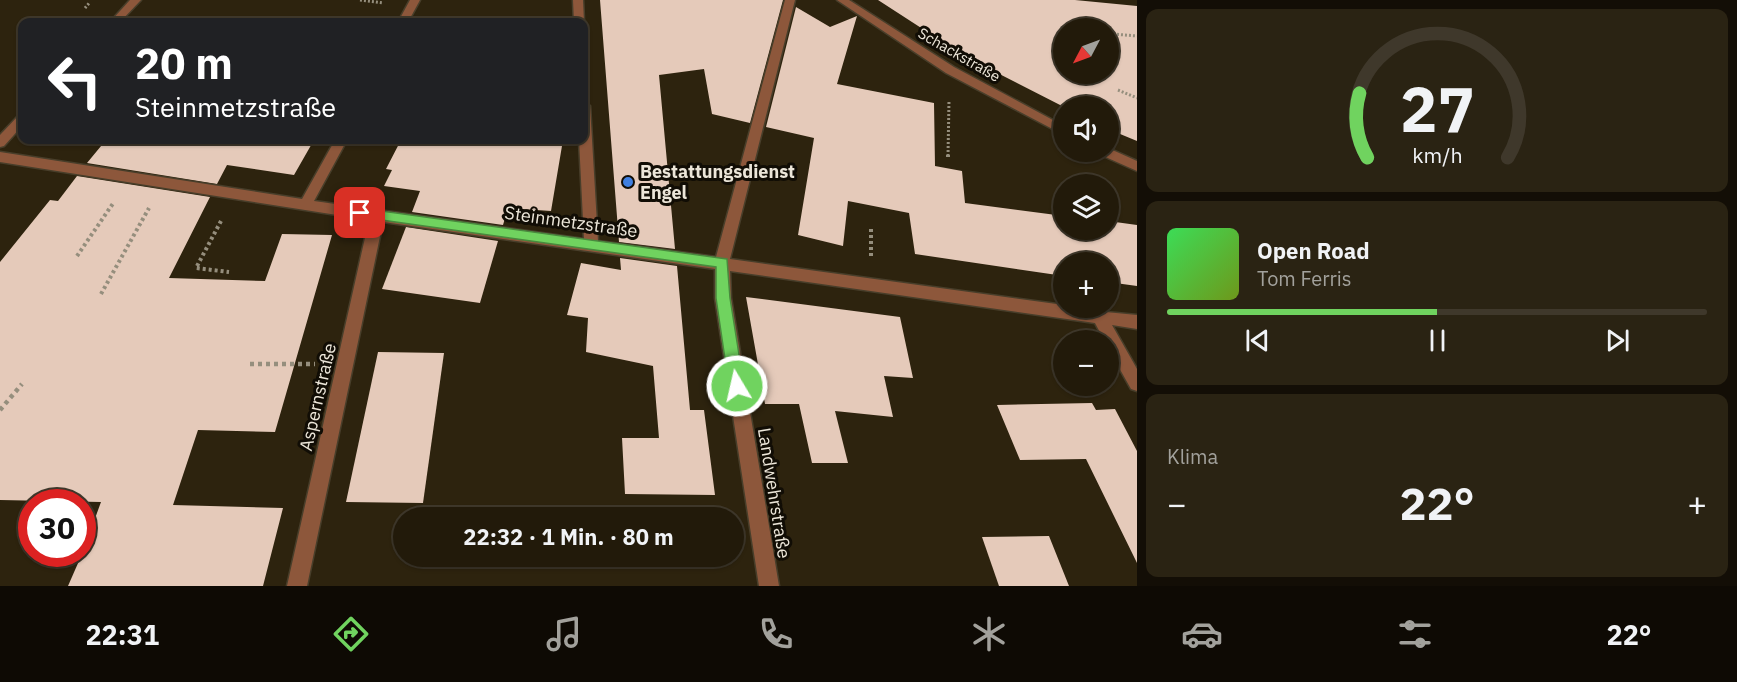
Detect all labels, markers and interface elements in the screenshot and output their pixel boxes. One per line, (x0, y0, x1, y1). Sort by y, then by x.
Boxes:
north arrow (1053, 18, 1119, 84)
map controls (1053, 18, 1119, 396)
street label: Schackstraße (915, 23, 1004, 86)
text: 20 m (135, 36, 233, 91)
icon: left (36, 42, 114, 120)
text: 27 (1400, 68, 1474, 149)
text: Steinmetzstraße (135, 89, 336, 124)
button: sound (1053, 96, 1119, 162)
text: km/h (1412, 141, 1462, 169)
place label: Bestattungsdienst Engel (640, 160, 795, 204)
button: layers (1053, 174, 1119, 240)
marker: Bestattungsdienst Engel (621, 175, 635, 189)
pin (334, 187, 385, 238)
icon: arrive (343, 196, 376, 229)
street label: Steinmetzstraße (503, 201, 639, 242)
text: Open Road (1257, 236, 1370, 265)
button: + (1053, 252, 1119, 318)
text: Tom Ferris (1257, 265, 1352, 292)
icon: previous (1241, 324, 1274, 357)
icon: pause (1421, 324, 1454, 357)
icon: next (1601, 324, 1634, 357)
button: − (1053, 330, 1119, 396)
street label: Aspernstraße (294, 341, 341, 453)
position arrow (705, 354, 769, 418)
street label: Landwehrstraße (753, 426, 796, 560)
text: Klima (1167, 443, 1218, 470)
text: 22° (1399, 474, 1475, 532)
text: − (1167, 482, 1187, 525)
text: + (1687, 482, 1707, 525)
speed limit sign: 30 (18, 489, 96, 567)
text: 22:32 · 1 Min. · 80 m (463, 522, 674, 551)
icon: directions (330, 613, 372, 655)
icon: music (543, 613, 585, 655)
icon: phone (755, 613, 797, 655)
icon: climate (968, 613, 1010, 655)
icon: car (1181, 613, 1223, 655)
icon: filters (1394, 613, 1436, 655)
text: 22:31 (85, 617, 159, 652)
text: 22° (1606, 617, 1652, 652)

